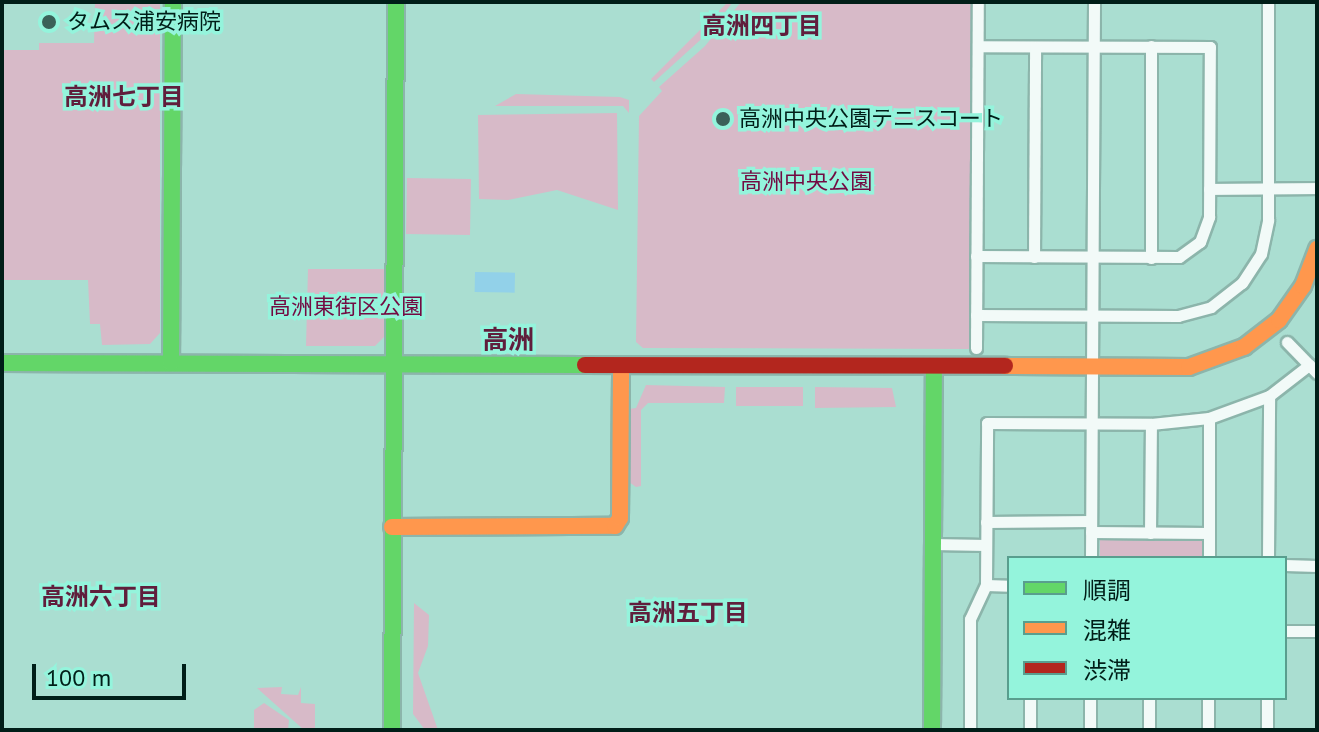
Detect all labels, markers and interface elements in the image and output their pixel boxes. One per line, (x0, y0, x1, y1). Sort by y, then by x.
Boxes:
place label: タムス浦安病院 (67, 9, 221, 35)
marker: タムス浦安病院 (38, 11, 60, 33)
district label: 高洲四丁目 (702, 12, 822, 40)
district label: 高洲七丁目 (64, 83, 184, 111)
place label: 高洲中央公園テニスコート (739, 106, 1003, 132)
marker: 高洲中央公園テニスコート (714, 110, 732, 128)
park label: 高洲中央公園 (740, 169, 872, 195)
park label: 高洲東街区公園 (269, 294, 423, 320)
district label: 高洲 (482, 324, 534, 356)
legend (1007, 556, 1287, 700)
text: 順調 (1083, 575, 1131, 606)
district label: 高洲六丁目 (41, 583, 161, 611)
district label: 高洲五丁目 (628, 599, 748, 627)
text: 混雑 (1083, 615, 1131, 646)
scale bar (36, 648, 190, 698)
text: 渋滞 (1083, 655, 1131, 686)
text: 100 m (46, 662, 111, 693)

